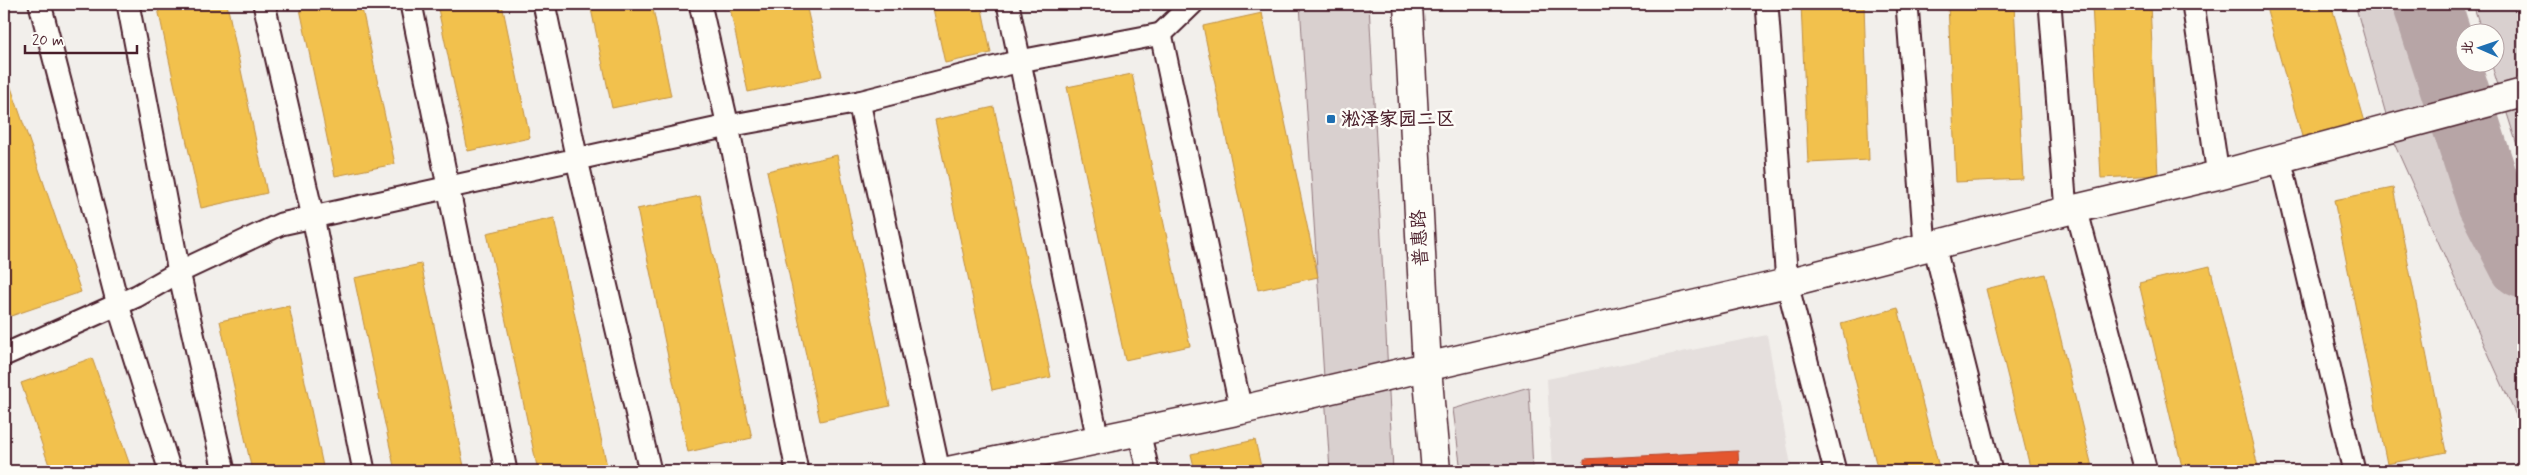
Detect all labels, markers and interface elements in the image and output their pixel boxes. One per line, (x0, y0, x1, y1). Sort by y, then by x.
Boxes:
scale bar (25, 22, 138, 54)
north arrow (2454, 22, 2504, 72)
text: 20 m (32, 31, 64, 51)
text: 北 (2459, 40, 2477, 55)
place label: 淞泽家园二区 (1341, 107, 1455, 132)
marker: 淞泽家园二区 (1325, 113, 1337, 125)
street label: 普惠路 (1406, 209, 1434, 267)

